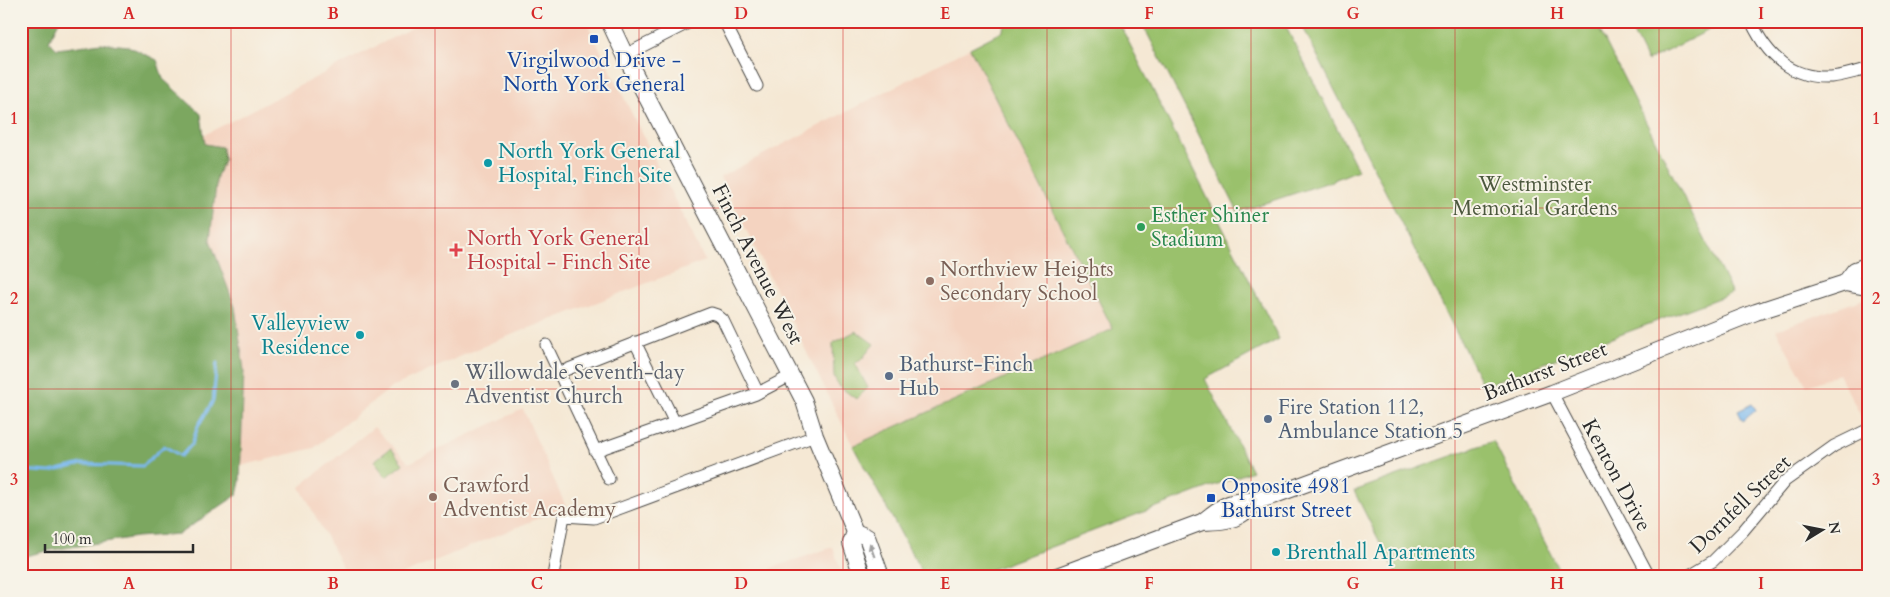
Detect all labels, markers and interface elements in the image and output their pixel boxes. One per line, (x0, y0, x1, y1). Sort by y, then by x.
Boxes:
text: A (123, 3, 135, 25)
text: B (327, 3, 339, 25)
text: C (531, 3, 543, 25)
text: D (734, 3, 748, 25)
text: E (940, 3, 950, 25)
text: F (1144, 3, 1154, 25)
text: G (1346, 3, 1360, 25)
text: H (1550, 3, 1564, 25)
text: I (1758, 3, 1764, 25)
marker: Virgilwood Drive - North York General (588, 33, 600, 45)
place label: Virgilwood Drive - North York General (503, 46, 685, 99)
text: 1 (10, 108, 18, 130)
text: 1 (1872, 108, 1880, 130)
place label: North York General Hospital, Finch Site (498, 137, 680, 190)
marker: North York General Hospital, Finch Site (482, 157, 494, 169)
park label: Westminster Memorial Gardens (1452, 170, 1618, 223)
street label: Finch Avenue West (705, 179, 811, 350)
place label: Esther Shiner Stadium (1151, 201, 1269, 254)
marker: Esther Shiner Stadium (1135, 221, 1147, 233)
place label: North York General Hospital - Finch Site (467, 224, 651, 277)
marker: North York General Hospital - Finch Site (449, 243, 463, 257)
place label: Northview Heights Secondary School (940, 255, 1114, 308)
marker: Northview Heights Secondary School (924, 275, 936, 287)
text: 2 (10, 288, 18, 310)
text: 2 (1872, 288, 1880, 310)
place label: Valleyview Residence (251, 309, 350, 362)
marker: Valleyview Residence (354, 329, 366, 341)
street label: Bathurst Street (1479, 334, 1612, 408)
place label: Bathurst-Finch Hub (899, 350, 1034, 403)
place label: Willowdale Seventh-day Adventist Church (464, 358, 685, 411)
marker: Bathurst-Finch Hub (883, 370, 895, 382)
marker: Willowdale Seventh-day Adventist Church (449, 378, 461, 390)
place label: Fire Station 112, Ambulance Station 5 (1278, 393, 1463, 446)
marker: Fire Station 112, Ambulance Station 5 (1262, 413, 1274, 425)
street label: Kenton Drive (1575, 414, 1658, 537)
street label: Dornfell Street (1683, 448, 1798, 560)
text: 3 (10, 469, 18, 491)
text: 3 (1872, 469, 1880, 491)
place label: Crawford Adventist Academy (443, 471, 616, 524)
place label: Opposite 4981 Bathurst Street (1221, 472, 1352, 525)
marker: Crawford Adventist Academy (427, 491, 439, 503)
marker: Opposite 4981 Bathurst Street (1205, 492, 1217, 504)
north arrow (1798, 504, 1848, 554)
text: N (1824, 520, 1845, 535)
scale bar (45, 522, 192, 554)
text: 100 m (52, 529, 92, 549)
place label: Brenthall Apartments (1286, 538, 1475, 567)
one-way arrow (868, 542, 876, 557)
marker: Brenthall Apartments (1270, 546, 1282, 558)
text: A (123, 573, 135, 595)
text: B (327, 573, 339, 595)
text: C (531, 573, 543, 595)
text: D (734, 573, 748, 595)
text: E (940, 573, 950, 595)
text: F (1144, 573, 1154, 595)
text: G (1346, 573, 1360, 595)
text: H (1550, 573, 1564, 595)
text: I (1758, 573, 1764, 595)

